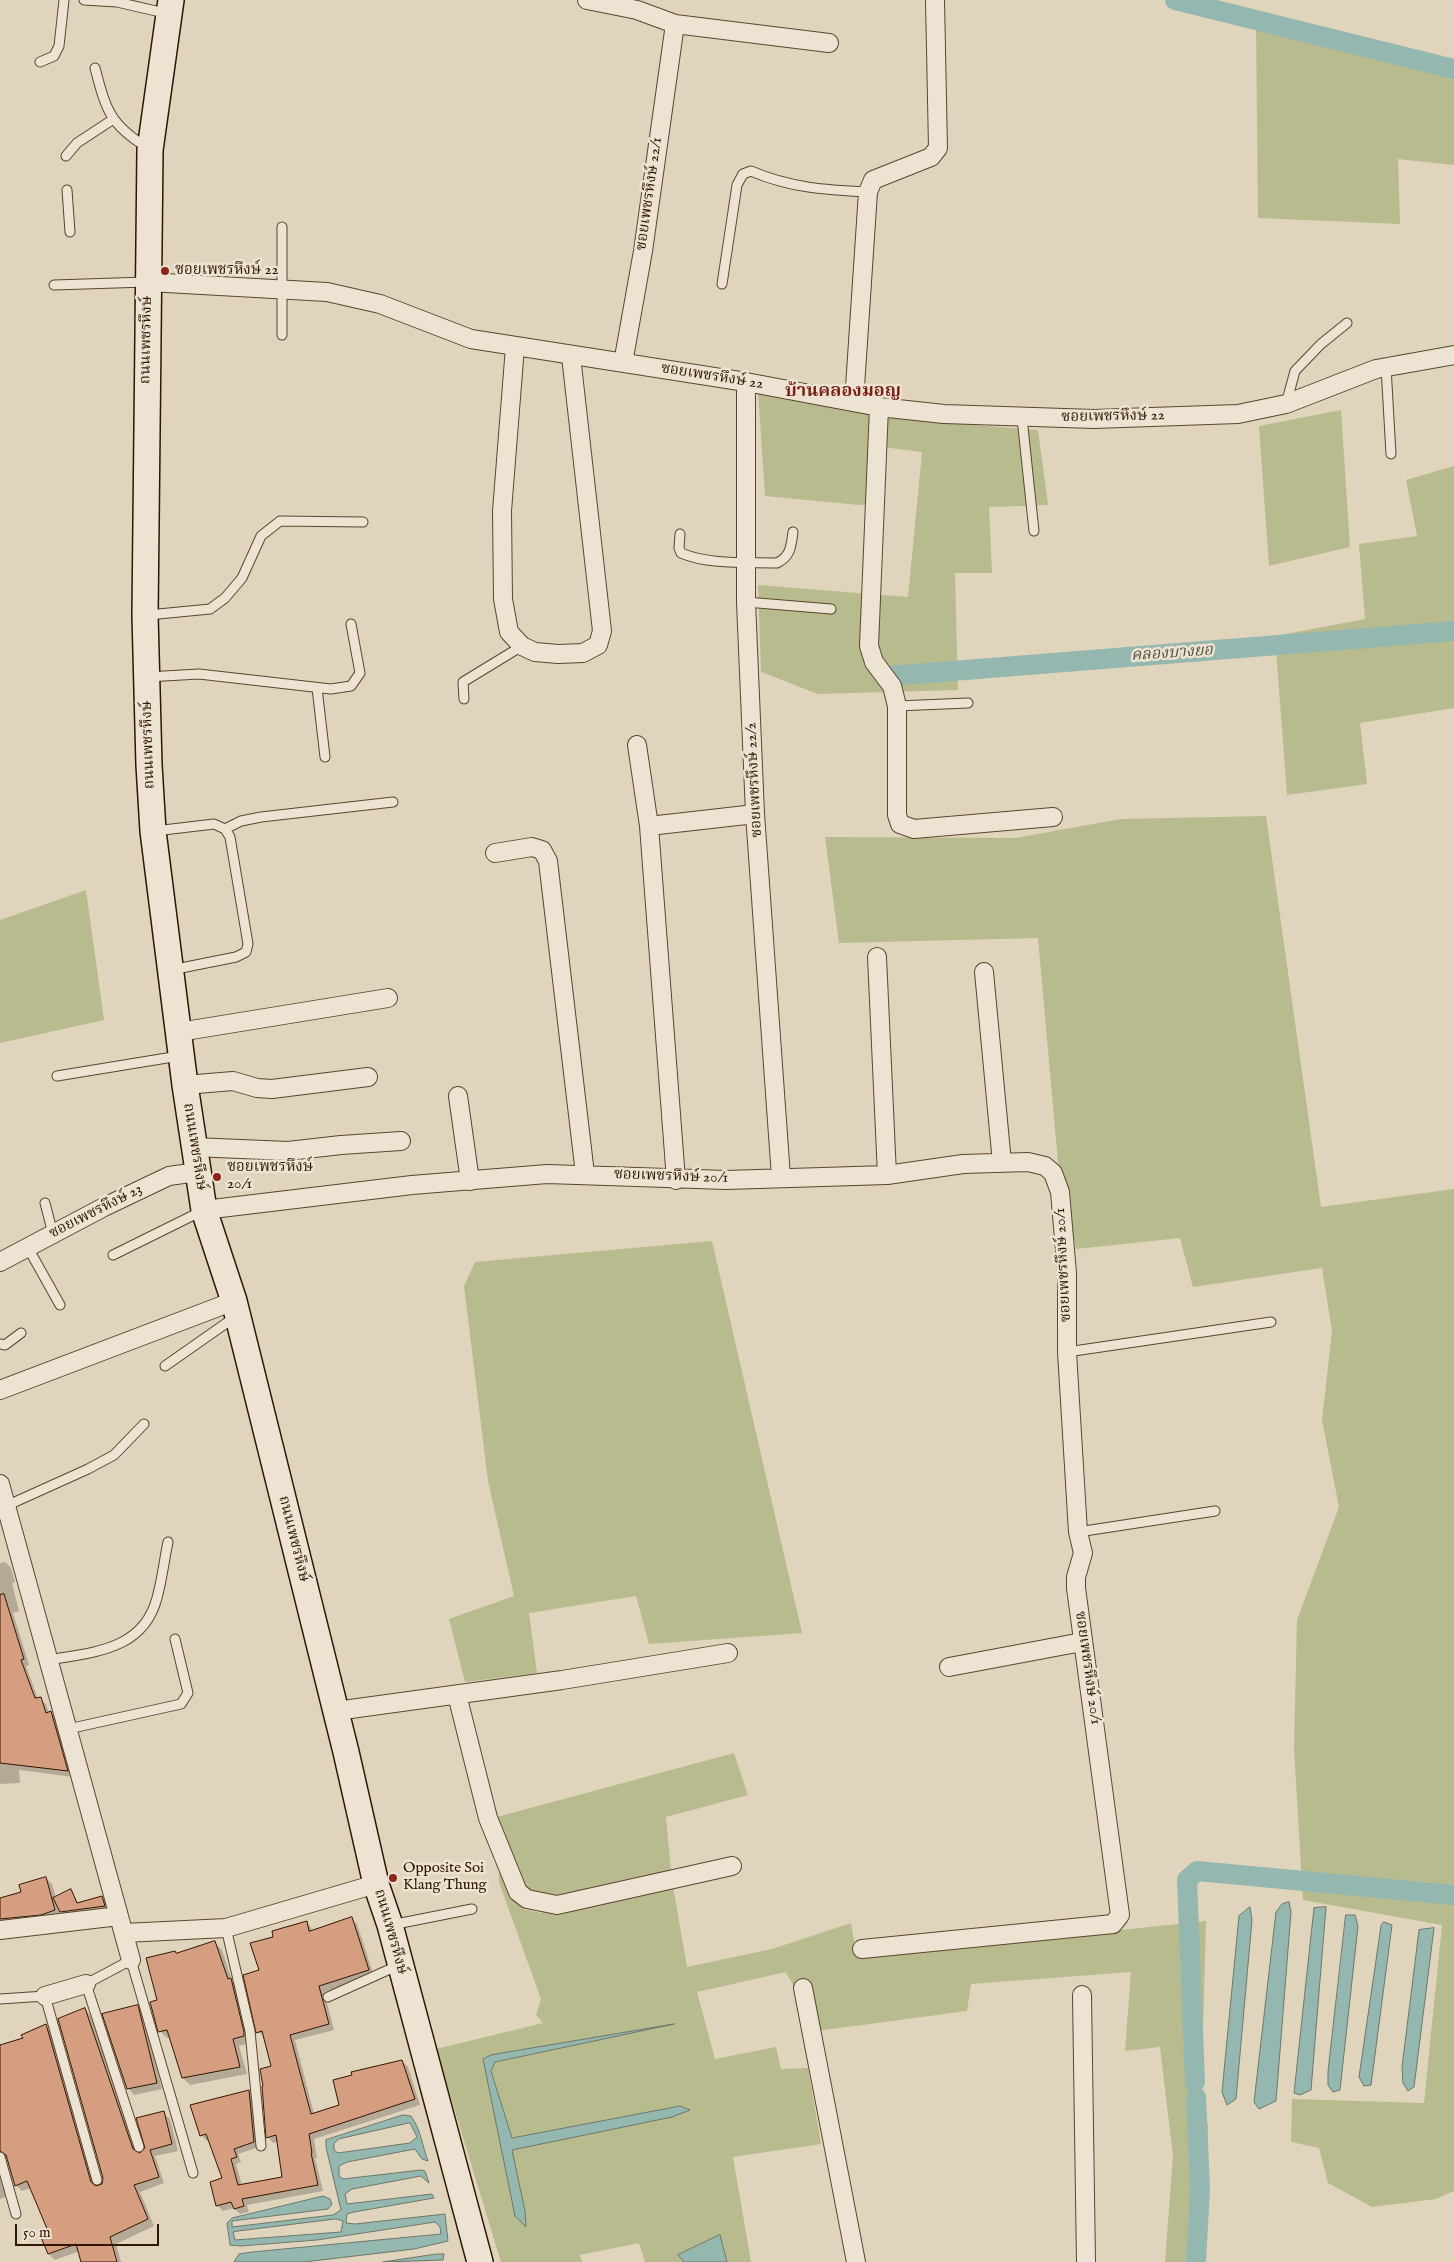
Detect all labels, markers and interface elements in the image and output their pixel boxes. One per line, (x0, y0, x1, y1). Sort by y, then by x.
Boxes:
street label: ซอยเพชรหึงษ์ 22/1 (633, 136, 667, 252)
place label: ซอยเพชรหึงษ์ 22 (175, 262, 278, 280)
marker: ซอยเพชรหึงษ์ 22 (159, 265, 171, 277)
street label: ถนนเพชรหึงษ์ (137, 296, 157, 384)
street label: ซอยเพชรหึงษ์ 22 (659, 360, 765, 394)
district label: บ้านคลองมอญ (785, 381, 901, 403)
street label: ซอยเพชรหึงษ์ 22 (1061, 407, 1165, 427)
water label: คลองบางยอ (1131, 642, 1213, 666)
street label: ถนนเพชรหึงษ์ (138, 701, 160, 789)
street label: ซอยเพชรหึงษ์ 22/2 (743, 722, 767, 838)
street label: ถนนเพชรหึงษ์ (178, 1102, 210, 1192)
place label: ซอยเพชรหึงษ์ 20/1 (227, 1159, 313, 1194)
street label: ซอยเพชรหึงษ์ 20/1 (613, 1166, 729, 1188)
marker: ซอยเพชรหึงษ์ 20/1 (211, 1171, 223, 1183)
street label: ซอยเพชรหึงษ์ 23 (46, 1181, 146, 1243)
street label: ซอยเพชรหึงษ์ 20/1 (1052, 1207, 1076, 1323)
street label: ถนนเพชรหึงษ์ (274, 1494, 312, 1584)
street label: ซอยเพชรหึงษ์ 20/1 (1070, 1610, 1104, 1726)
place label: Opposite Soi Klang Thung (403, 1860, 487, 1895)
marker: Opposite Soi Klang Thung (387, 1872, 399, 1884)
street label: ถนนเพชรหึงษ์ (369, 1887, 411, 1977)
scale bar (18, 2214, 161, 2246)
text: 50 m (23, 2223, 51, 2242)

